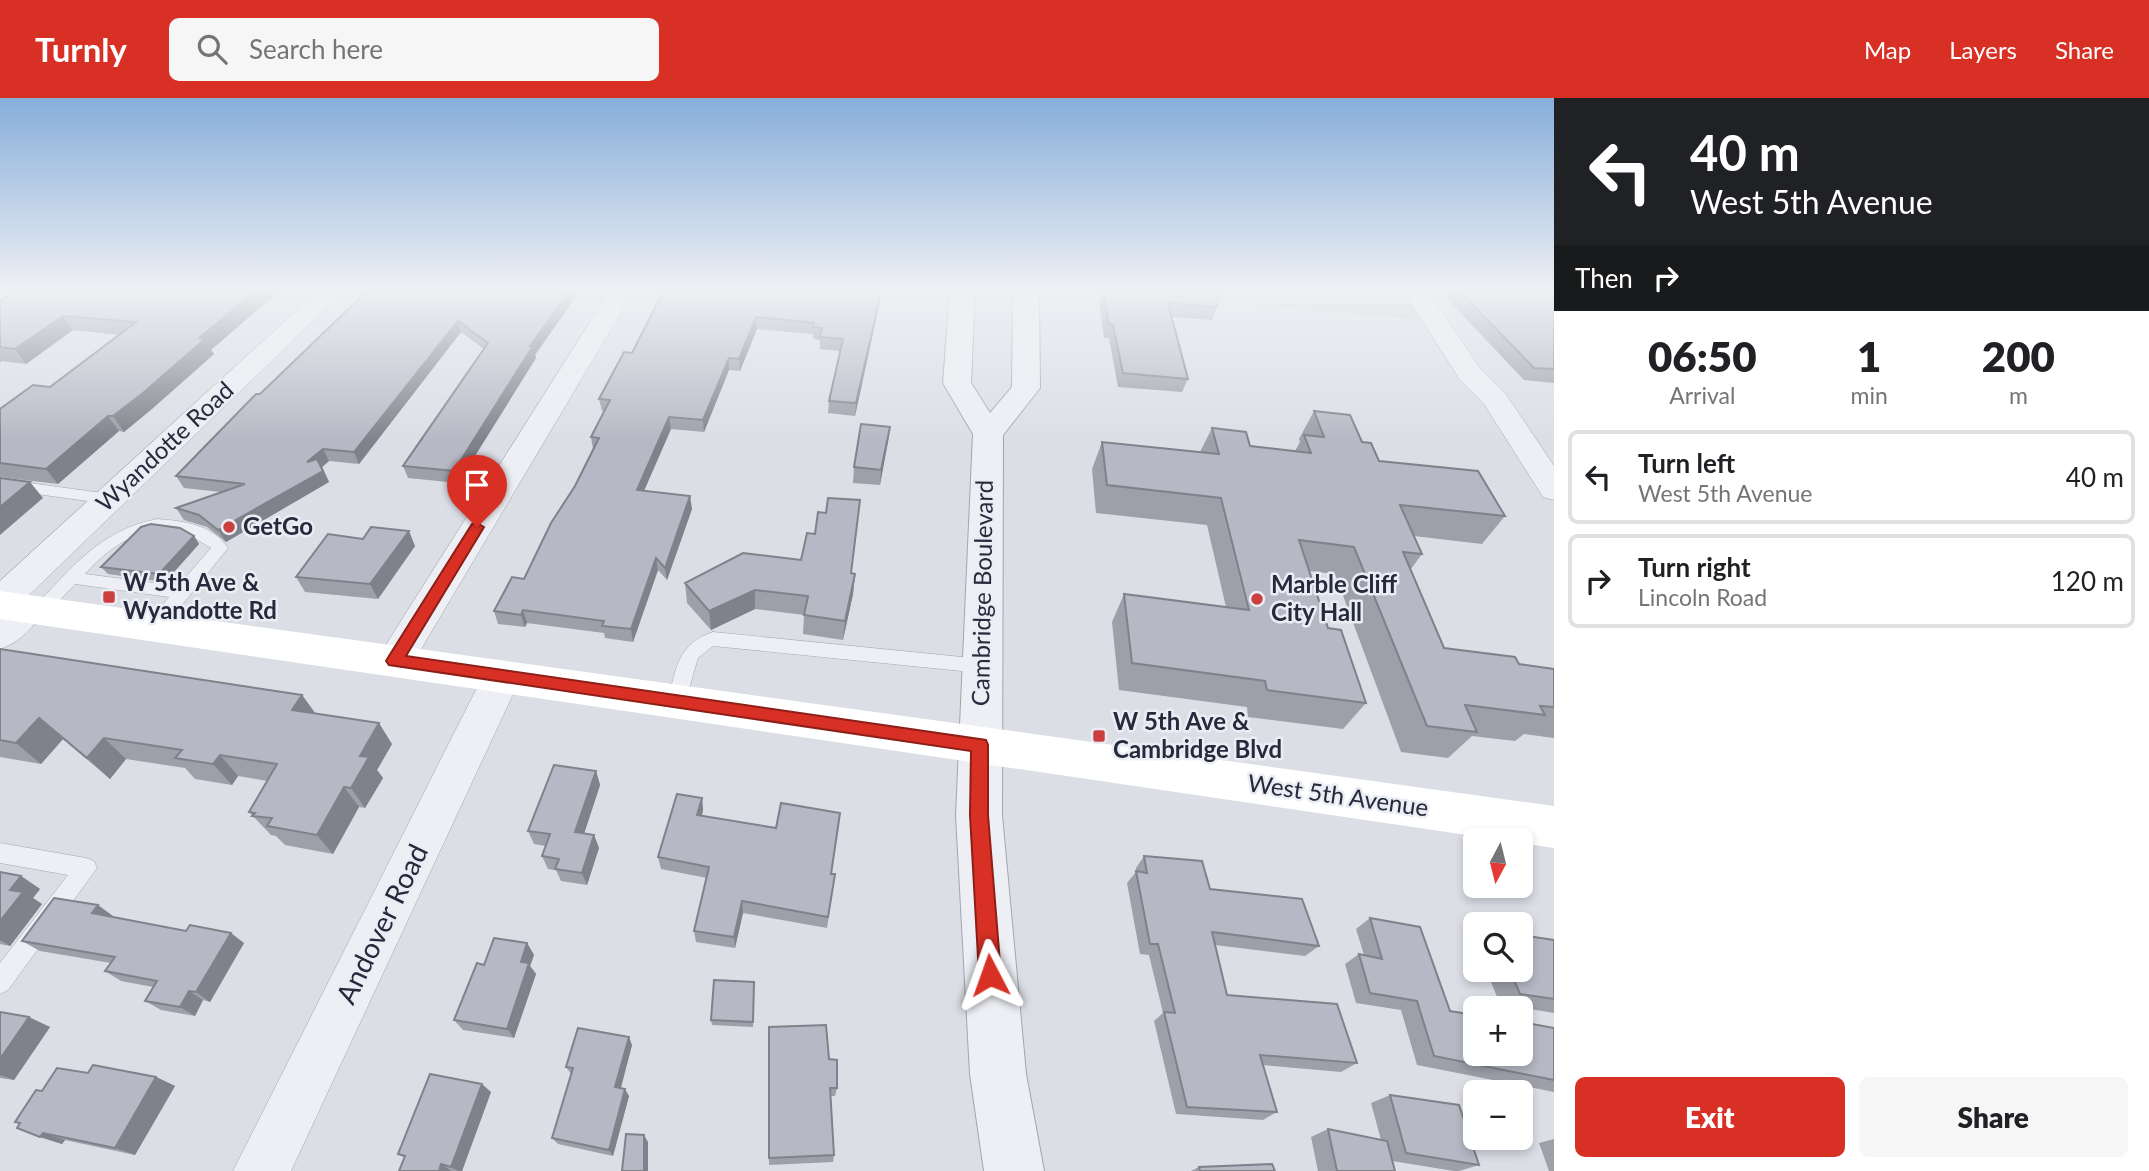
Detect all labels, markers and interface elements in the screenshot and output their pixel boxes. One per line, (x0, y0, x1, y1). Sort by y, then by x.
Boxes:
search box (169, 18, 659, 81)
text: Turnly (35, 29, 127, 69)
icon: search (193, 30, 231, 68)
text: Search here (249, 33, 383, 65)
text: Map (1864, 35, 1911, 64)
text: Layers (1949, 35, 2017, 64)
text: Share (2055, 35, 2114, 64)
text: 40 m (1690, 123, 1800, 181)
icon: left (1575, 126, 1666, 217)
text: West 5th Avenue (1690, 182, 1933, 221)
icon: right (1647, 259, 1685, 297)
text: Then (1575, 262, 1633, 294)
text: 06:50 (1648, 331, 1757, 381)
text: 1 (1857, 331, 1881, 381)
text: 200 (1982, 331, 2055, 381)
street label: Wyandotte Road (89, 375, 239, 517)
text: Arrival (1669, 381, 1735, 409)
text: min (1851, 381, 1888, 409)
text: m (2009, 381, 2028, 409)
text: Turn left (1638, 447, 1735, 479)
pin (447, 455, 507, 527)
icon: left (1579, 458, 1617, 496)
text: 40 m (2066, 461, 2124, 493)
icon: arrive (458, 466, 496, 504)
text: West 5th Avenue (1638, 479, 1812, 507)
street label: Cambridge Boulevard (965, 480, 998, 706)
place label: GetGo (243, 511, 313, 540)
marker: GetGo (221, 519, 237, 535)
text: Turn right (1638, 551, 1751, 583)
icon: right (1579, 562, 1617, 600)
text: 120 m (2051, 565, 2124, 597)
place label: W 5th Ave & Wyandotte Rd (123, 567, 277, 624)
place label: Marble Cliff City Hall (1271, 569, 1398, 626)
text: Lincoln Road (1638, 583, 1767, 611)
marker: W 5th Ave & Wyandotte Rd (101, 589, 117, 605)
marker: Marble Cliff City Hall (1249, 591, 1265, 607)
place label: W 5th Ave & Cambridge Blvd (1113, 706, 1282, 763)
marker: W 5th Ave & Cambridge Blvd (1091, 728, 1107, 744)
street label: West 5th Avenue (1246, 767, 1430, 822)
north arrow (1463, 828, 1533, 898)
map controls (1463, 828, 1533, 1150)
street label: Andover Road (328, 838, 434, 1009)
button: search (1463, 912, 1533, 982)
position arrow (953, 938, 1027, 1012)
button: + (1463, 996, 1533, 1066)
button: Exit (1575, 1077, 1845, 1157)
button: Share (1859, 1077, 2128, 1157)
button: − (1463, 1080, 1533, 1150)

